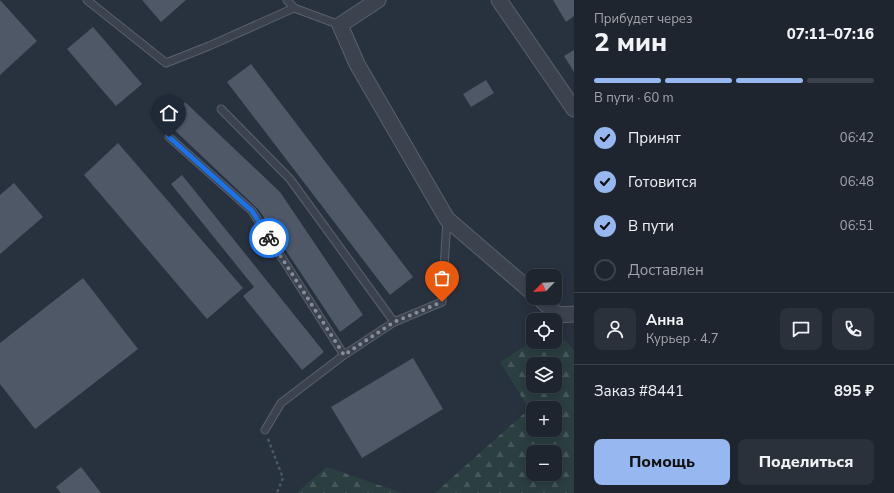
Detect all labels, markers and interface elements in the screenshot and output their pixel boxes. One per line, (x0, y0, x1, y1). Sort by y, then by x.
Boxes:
text: Прибудет через (594, 10, 692, 28)
text: 07:11–07:16 (787, 24, 874, 44)
text: 2 мин (594, 25, 667, 60)
text: В пути · 60 m (594, 89, 674, 107)
pin (152, 96, 186, 137)
icon: home (158, 102, 180, 124)
icon: check (594, 127, 616, 149)
text: Принят (628, 128, 681, 148)
text: 06:42 (840, 129, 874, 147)
icon: check (594, 171, 616, 193)
text: Готовится (628, 172, 697, 192)
text: 06:48 (840, 173, 874, 191)
icon: check (594, 215, 616, 237)
text: В пути (628, 216, 674, 236)
text: 06:51 (840, 217, 874, 235)
courier (249, 218, 289, 258)
icon: bike (258, 227, 280, 249)
text: Доставлен (628, 260, 704, 280)
pin (425, 261, 459, 302)
icon: bag (431, 267, 453, 289)
north arrow (526, 269, 562, 305)
map controls (526, 269, 562, 481)
button: person (594, 308, 636, 350)
button: chat (780, 308, 822, 350)
button: phone (832, 308, 874, 350)
text: Анна (646, 310, 684, 330)
button: locate (526, 313, 562, 349)
text: Курьер · 4.7 (646, 330, 719, 348)
button: layers (526, 357, 562, 393)
text: Заказ #8441 (594, 381, 684, 401)
text: 895 ₽ (834, 381, 874, 401)
button: + (526, 401, 562, 437)
button: Помощь (594, 439, 730, 485)
button: Поделиться (738, 439, 874, 485)
button: − (526, 445, 562, 481)

